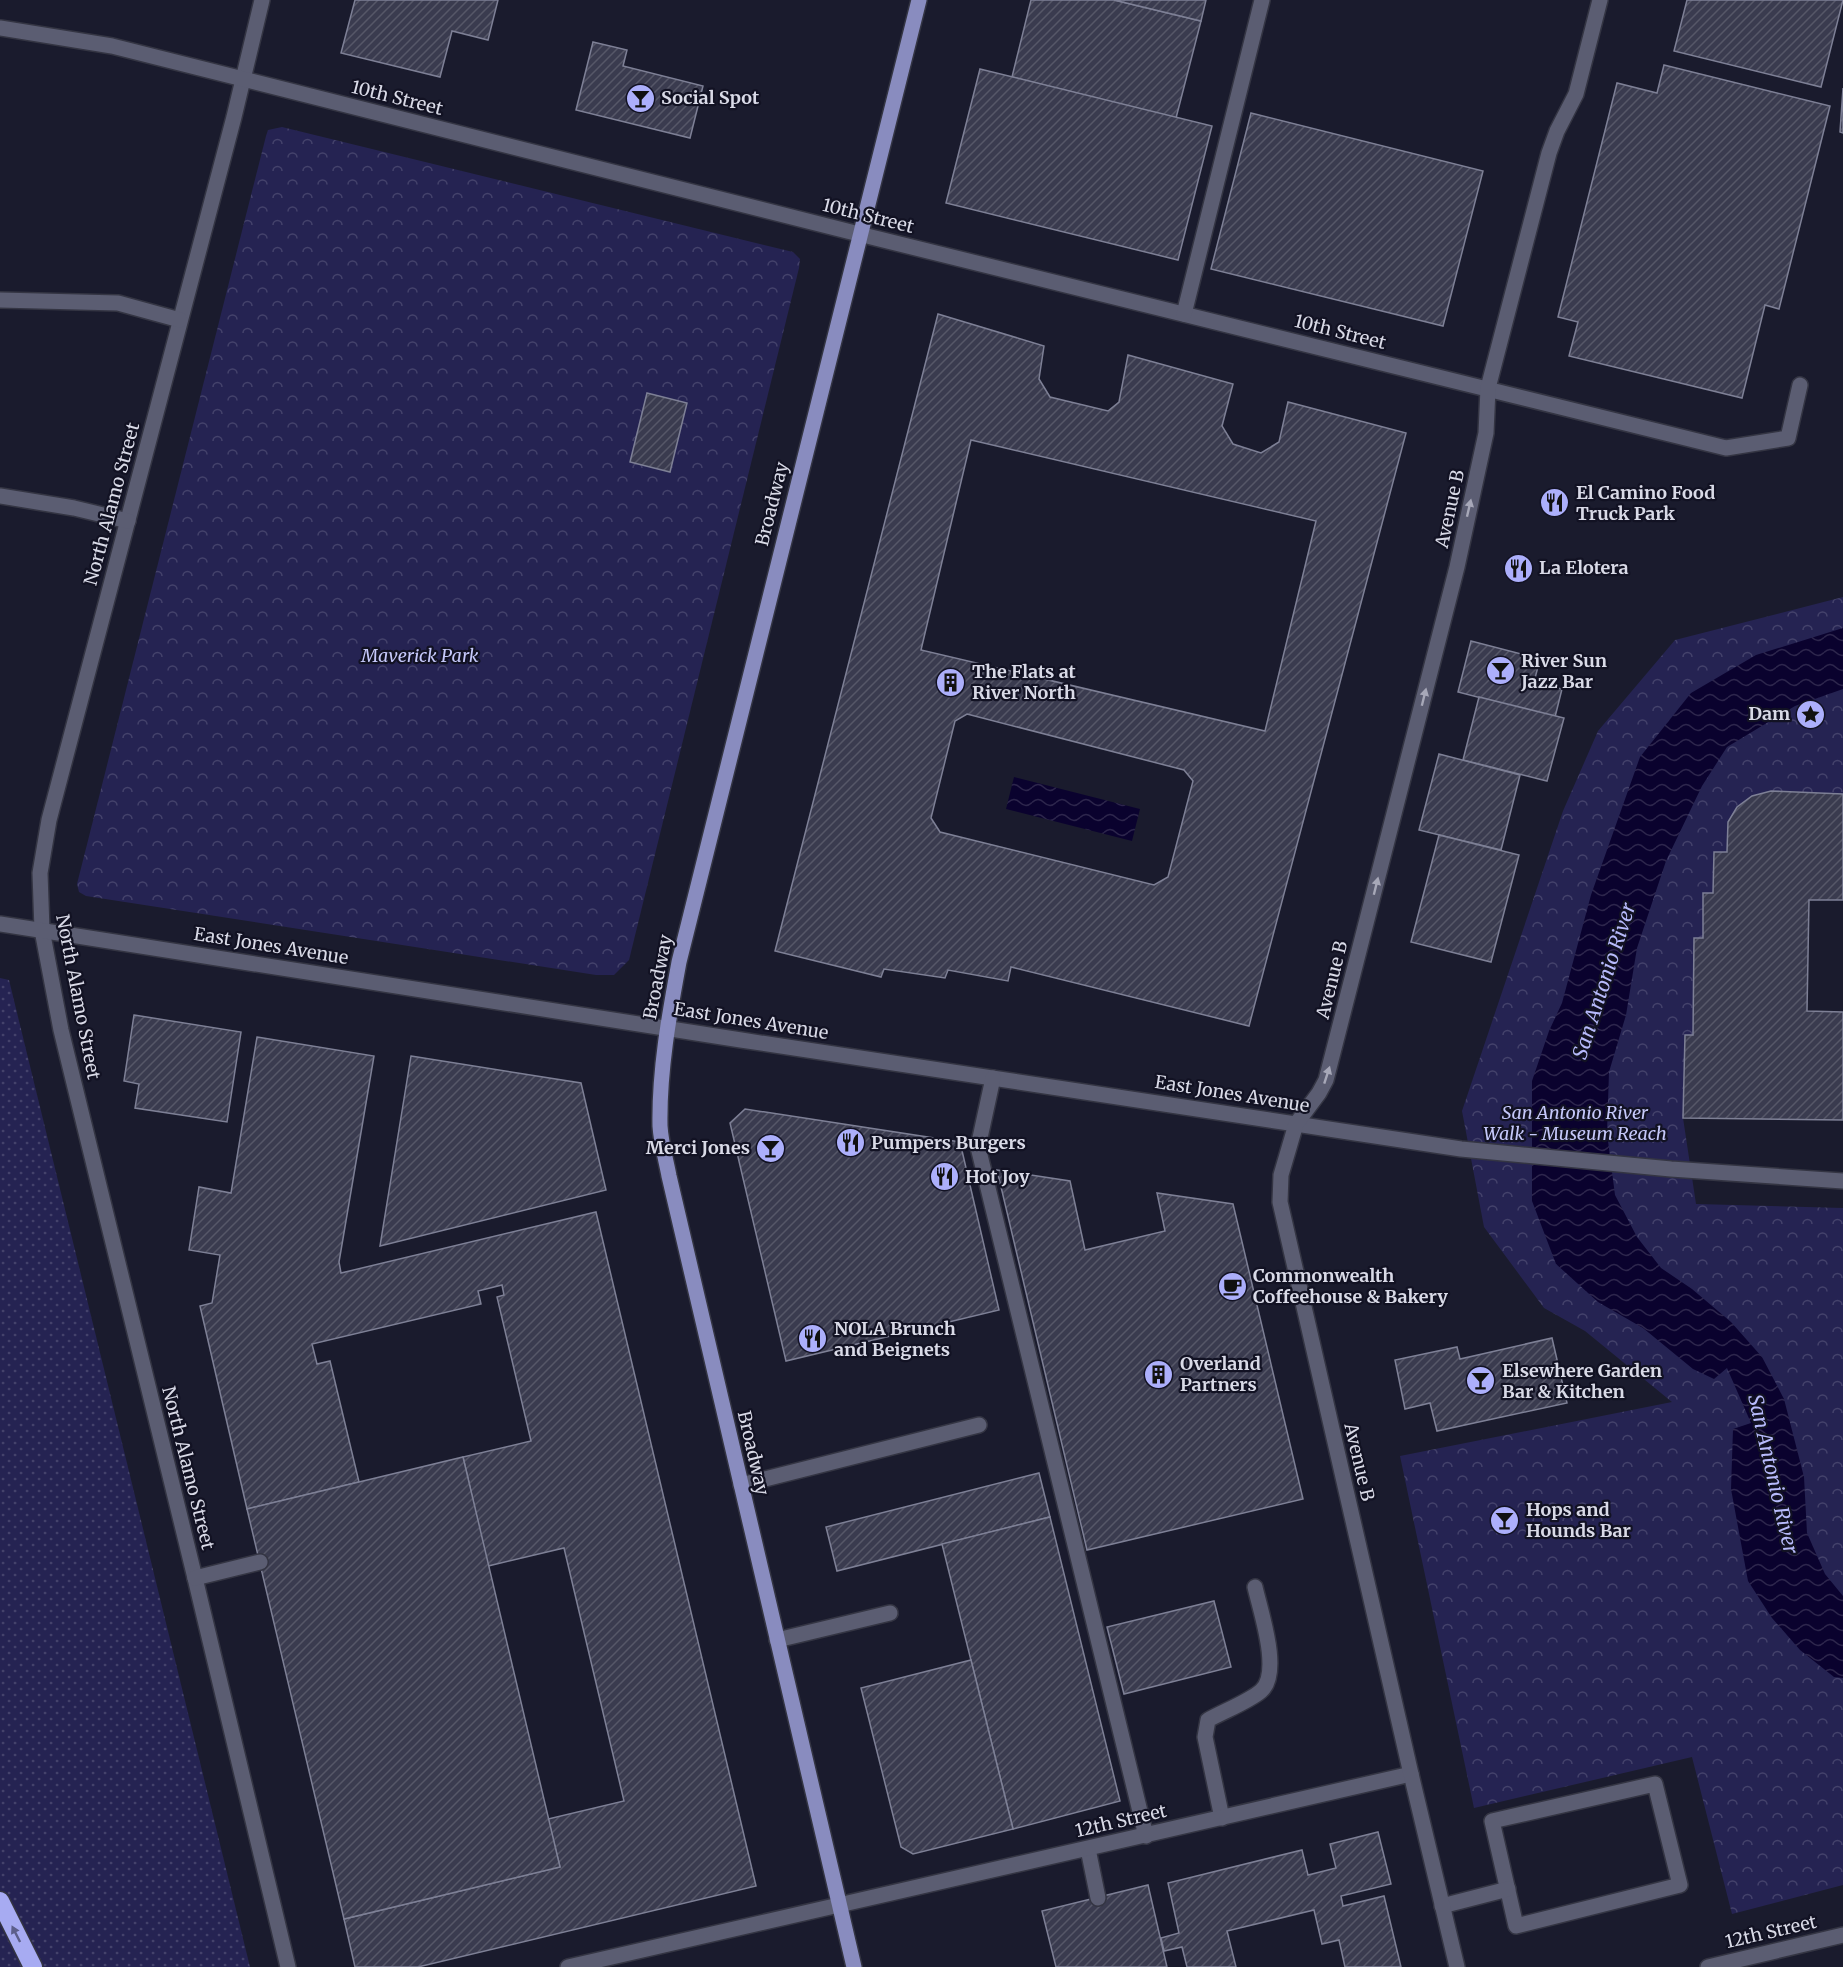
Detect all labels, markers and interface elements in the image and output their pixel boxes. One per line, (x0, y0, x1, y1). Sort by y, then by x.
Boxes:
street label: 10th Street (349, 75, 445, 120)
bar icon: Social Spot (624, 82, 656, 114)
place label: Social Spot (661, 86, 760, 109)
street label: 10th Street (820, 193, 916, 238)
street label: 10th Street (1292, 309, 1388, 354)
street label: North Alamo Street (79, 420, 144, 588)
street label: Broadway (750, 459, 793, 548)
street label: Avenue B (1430, 468, 1469, 551)
place label: El Camino Food Truck Park (1576, 481, 1715, 525)
restaurant icon: El Camino Food Truck Park (1539, 487, 1571, 519)
one-way arrow (1465, 499, 1475, 517)
restaurant icon: La Elotera (1502, 552, 1534, 584)
place label: La Elotera (1539, 556, 1629, 579)
park label: Maverick Park (360, 644, 479, 667)
place label: River Sun Jazz Bar (1520, 649, 1607, 693)
bar icon: River Sun Jazz Bar (1484, 655, 1516, 687)
place label: The Flats at River North (972, 660, 1077, 704)
building icon: The Flats at River North (935, 666, 967, 698)
one-way arrow (1419, 688, 1429, 707)
place icon: Dam (1795, 698, 1827, 730)
place label: Dam (1748, 702, 1790, 725)
one-way arrow (1371, 877, 1381, 896)
water label: San Antonio River (1567, 899, 1641, 1062)
street label: North Alamo Street (51, 912, 106, 1081)
street label: East Jones Avenue (192, 922, 350, 969)
street label: Broadway (638, 932, 677, 1021)
street label: Avenue B (1311, 939, 1352, 1022)
street label: East Jones Avenue (672, 997, 830, 1044)
one-way arrow (1323, 1066, 1332, 1084)
street label: East Jones Avenue (1153, 1070, 1311, 1117)
park label: San Antonio River Walk - Museum Reach (1483, 1101, 1667, 1145)
restaurant icon: Pumpers Burgers (834, 1127, 866, 1159)
place label: Pumpers Burgers (871, 1131, 1026, 1154)
bar icon: Merci Jones (755, 1132, 787, 1164)
place label: Merci Jones (646, 1136, 750, 1159)
restaurant icon: Hot Joy (928, 1161, 960, 1193)
place label: Hot Joy (965, 1165, 1030, 1188)
place label: Commonwealth Coffeehouse & Bakery (1253, 1264, 1448, 1308)
cafe icon: Commonwealth Coffeehouse & Bakery (1216, 1270, 1248, 1302)
place label: NOLA Brunch and Beignets (834, 1317, 956, 1361)
restaurant icon: NOLA Brunch and Beignets (797, 1323, 829, 1355)
place label: Overland Partners (1180, 1352, 1261, 1396)
building icon: Overland Partners (1143, 1358, 1175, 1390)
place label: Elsewhere Garden Bar & Kitchen (1502, 1359, 1662, 1403)
bar icon: Elsewhere Garden Bar & Kitchen (1465, 1365, 1497, 1397)
street label: North Alamo Street (157, 1384, 220, 1552)
water label: San Antonio River (1743, 1392, 1804, 1557)
street label: Broadway (733, 1408, 774, 1498)
street label: Avenue B (1339, 1420, 1380, 1503)
place label: Hops and Hounds Bar (1526, 1498, 1631, 1542)
bar icon: Hops and Hounds Bar (1489, 1504, 1521, 1536)
street label: 12th Street (1073, 1799, 1169, 1842)
street label: 12th Street (1723, 1910, 1819, 1953)
one-way arrow (11, 1926, 21, 1943)

